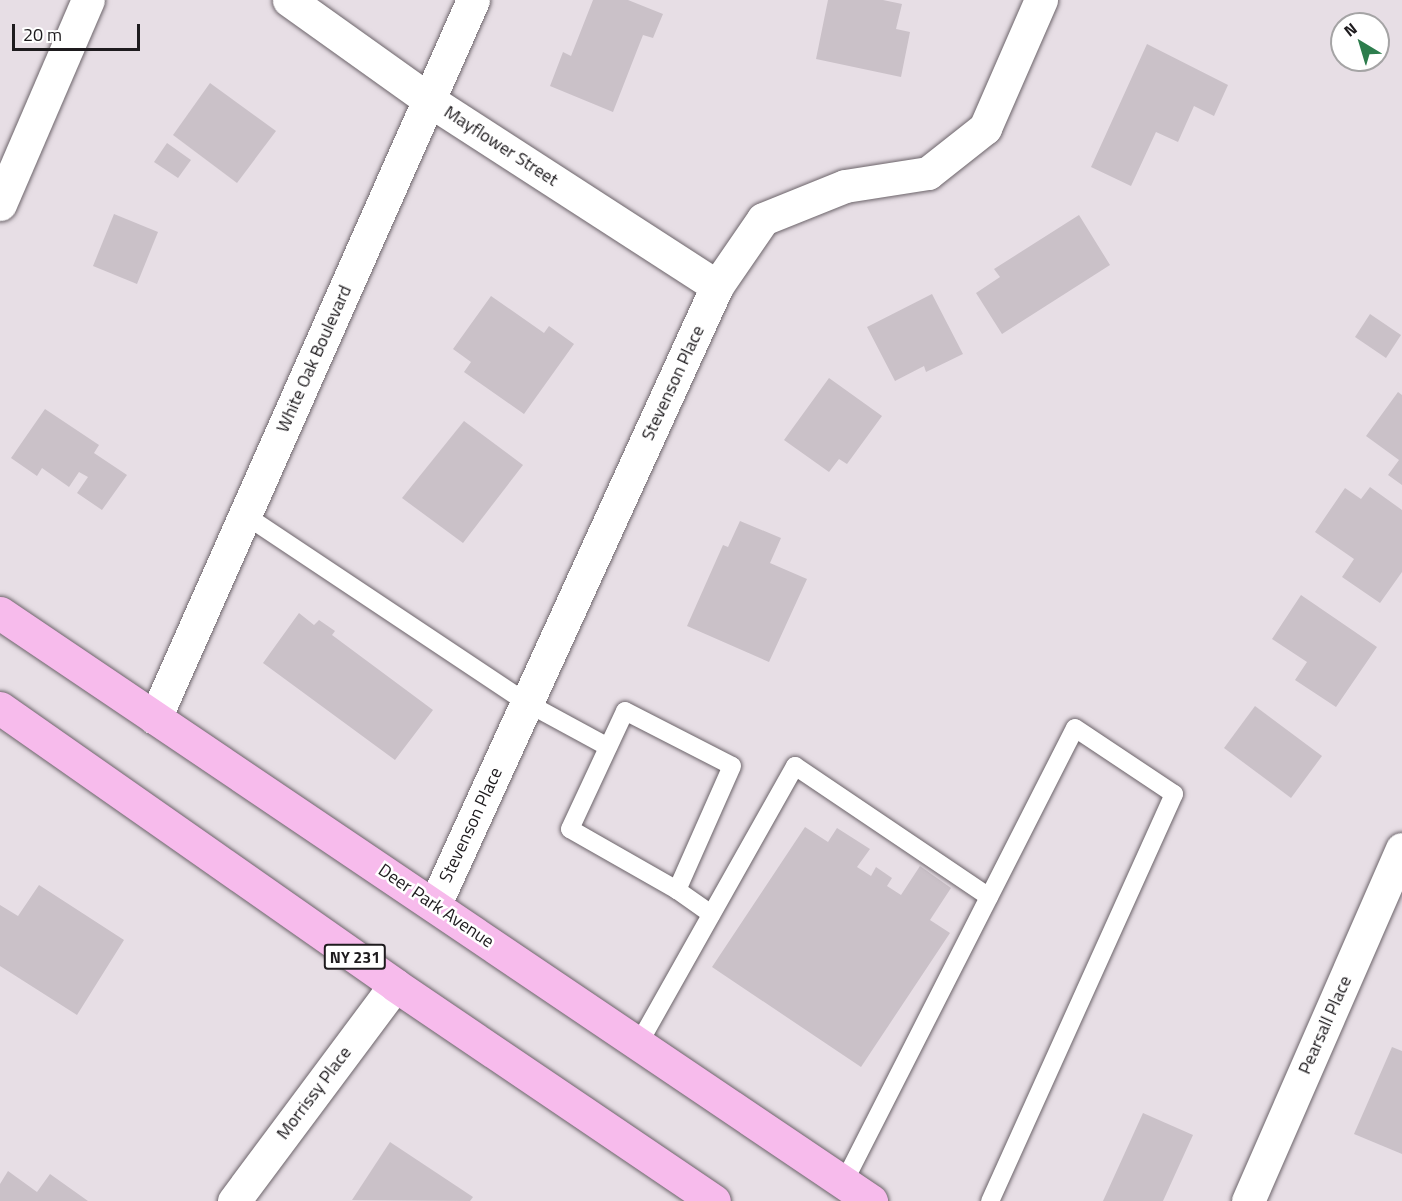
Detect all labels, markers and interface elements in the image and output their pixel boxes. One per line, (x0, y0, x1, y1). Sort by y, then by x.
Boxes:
scale bar (15, 12, 142, 50)
north arrow (1330, 12, 1390, 72)
text: N (1338, 17, 1362, 42)
text: 20 m (23, 21, 62, 48)
street label: Mayflower Street (440, 101, 562, 191)
street label: White Oak Boulevard (272, 282, 356, 436)
street label: Stevenson Place (637, 322, 709, 444)
street label: Stevenson Place (435, 764, 507, 886)
street label: Deer Park Avenue (374, 859, 498, 953)
road number: NY 231 (324, 944, 386, 970)
street label: Pearsall Place (1294, 973, 1356, 1077)
street label: Morrissy Place (272, 1042, 356, 1144)

